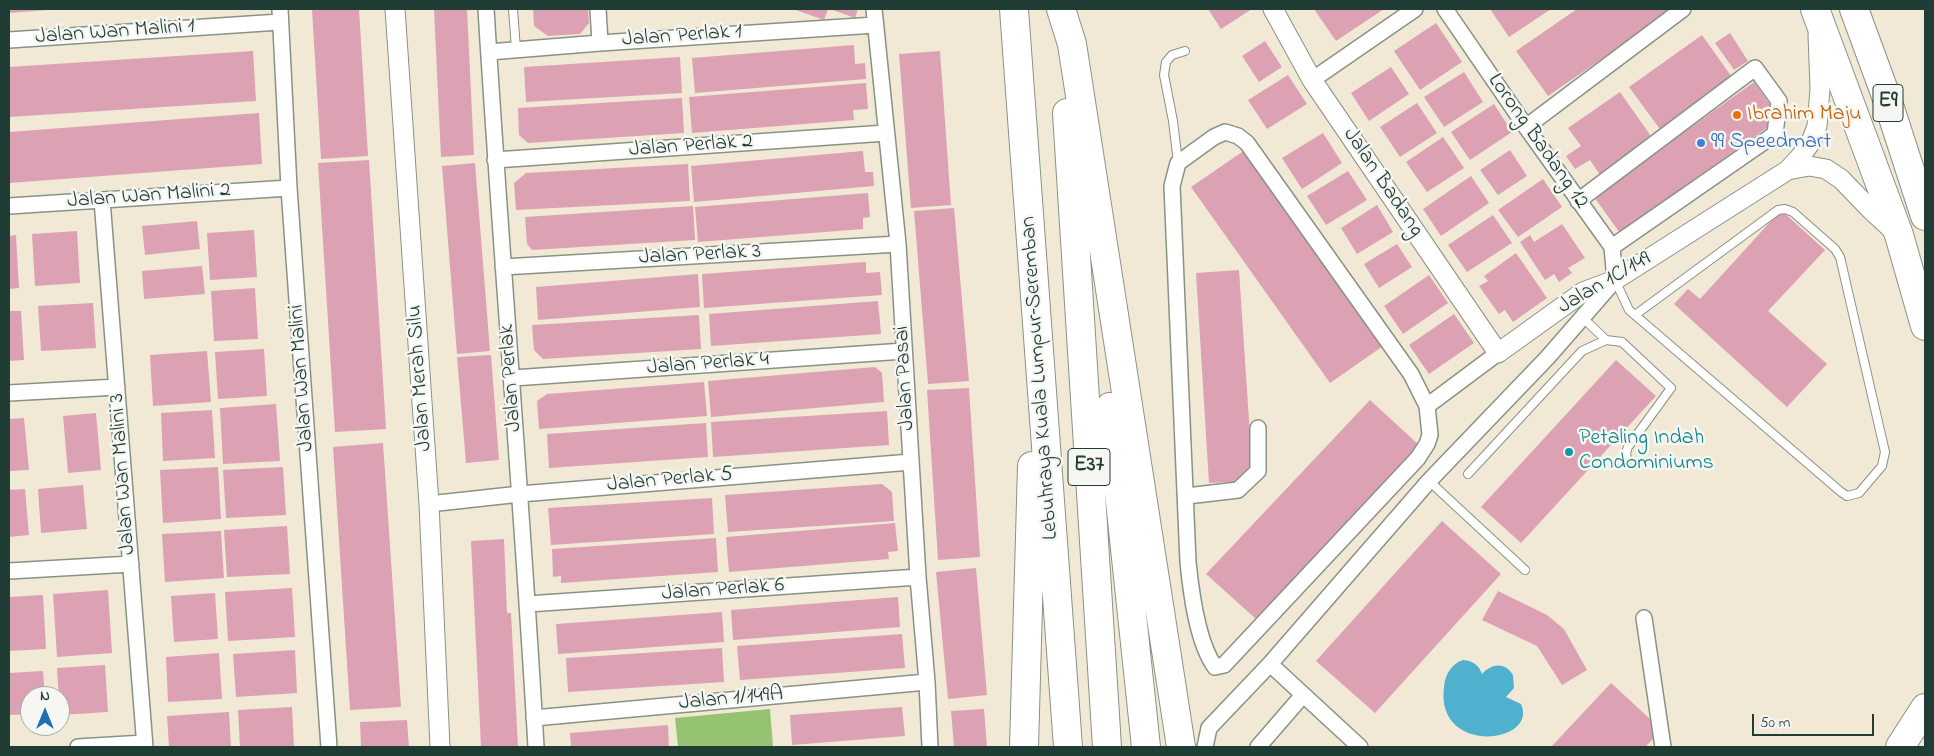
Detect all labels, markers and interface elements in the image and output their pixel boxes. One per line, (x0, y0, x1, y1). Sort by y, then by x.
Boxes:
street label: Jalan Wan Malini 1 (34, 14, 196, 52)
street label: Jalan Perlak 1 (621, 20, 743, 54)
street label: Lorong Badang 12 (1481, 69, 1593, 215)
road number: E9 (1873, 85, 1903, 122)
place label: Ibrahim Maju (1747, 102, 1862, 128)
marker: Ibrahim Maju (1731, 109, 1743, 121)
street label: Jalan Badang (1336, 123, 1428, 243)
street label: Jalan Perlak 2 (628, 129, 754, 165)
place label: 99 Speedmart (1711, 130, 1831, 156)
marker: 99 Speedmart (1695, 137, 1707, 149)
street label: Jalan Wan Malini 2 (66, 178, 232, 216)
street label: Lebuhraya Kuala Lumpur–Seremban (1017, 215, 1065, 541)
street label: Jalan Perlak 3 (638, 240, 762, 272)
street label: Jalan 1C/149 (1554, 247, 1656, 321)
street label: Jalan Wan Malini (285, 304, 321, 452)
street label: Jalan Merah Silu (403, 304, 439, 452)
street label: Jalan Perlak (495, 323, 529, 433)
street label: Jalan Pasai (890, 325, 922, 431)
street label: Jalan Perlak 4 (646, 348, 770, 382)
street label: Jalan Wan Malini 3 (105, 392, 143, 556)
place label: Petaling Indah Condominiums (1579, 426, 1714, 478)
marker: Petaling Indah Condominiums (1563, 446, 1575, 458)
road number: E37 (1068, 448, 1110, 486)
street label: Jalan Perlak 5 (606, 462, 734, 500)
street label: Jalan Perlak 6 (661, 574, 785, 608)
street label: Jalan 1/149A (678, 682, 784, 718)
north arrow (20, 686, 70, 736)
text: N (40, 686, 50, 707)
scale bar (1754, 704, 1876, 736)
text: 50 m (1760, 712, 1790, 734)

